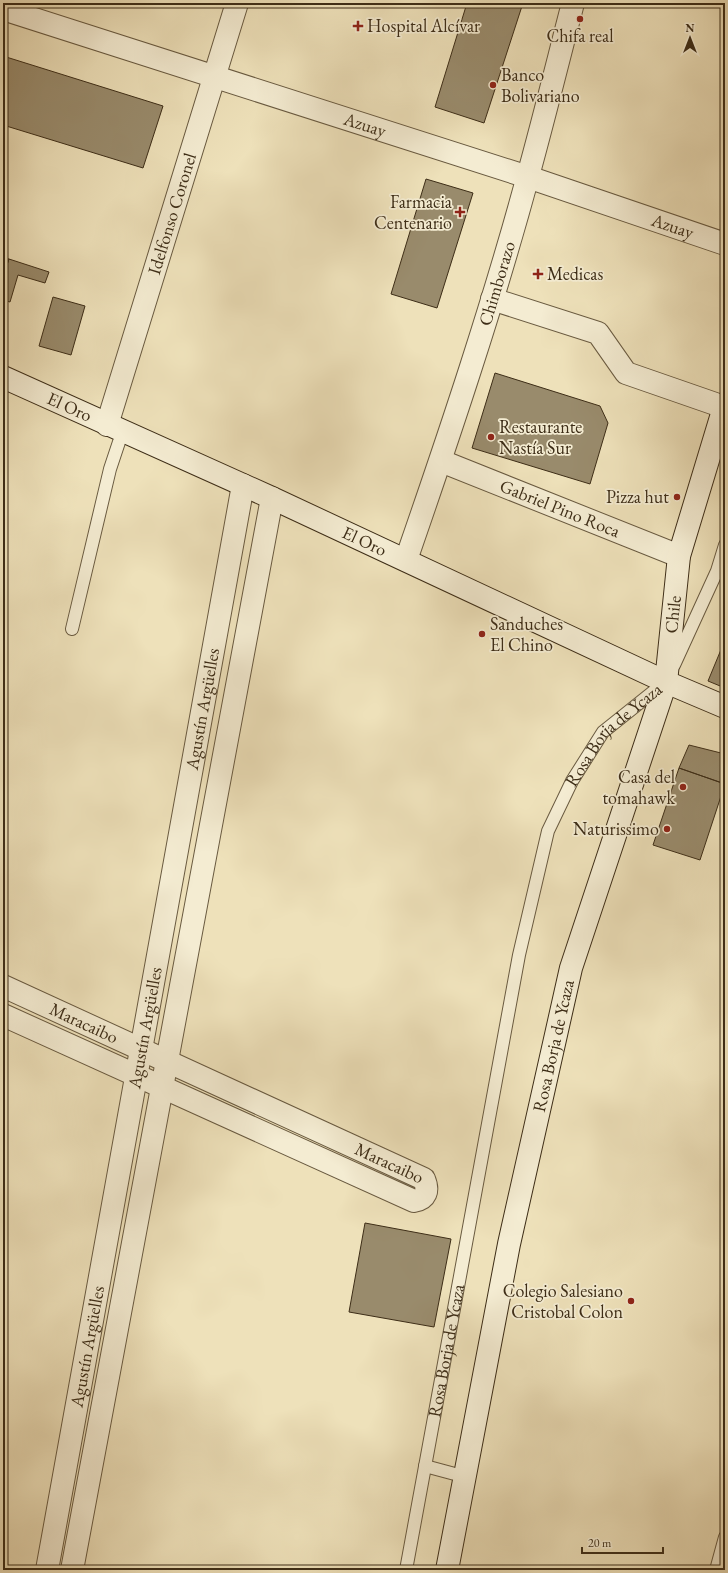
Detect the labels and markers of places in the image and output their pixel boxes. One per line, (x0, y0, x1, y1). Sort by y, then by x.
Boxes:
place label: Hospital Alcívar (367, 14, 480, 37)
marker: Chifa real (575, 14, 585, 24)
marker: Hospital Alcívar (352, 20, 364, 32)
place label: Chifa real (546, 24, 614, 47)
place label: Banco Bolivariano (501, 63, 580, 107)
marker: Banco Bolivariano (488, 80, 498, 90)
place label: Farmacia Centenario (374, 190, 453, 234)
marker: Farmacia Centenario (455, 207, 465, 217)
place label: Medicas (547, 262, 603, 285)
marker: Medicas (532, 268, 544, 280)
place label: Restaurante Nastía Sur (499, 415, 582, 459)
marker: Restaurante Nastía Sur (486, 432, 496, 442)
place label: Pizza hut (606, 485, 669, 508)
marker: Pizza hut (672, 492, 682, 502)
place label: Sanduches El Chino (490, 612, 563, 656)
marker: Sanduches El Chino (477, 629, 487, 639)
place label: Casa del tomahawk (602, 765, 676, 809)
marker: Casa del tomahawk (678, 782, 688, 792)
place label: Naturissimo (573, 817, 659, 840)
marker: Naturissimo (662, 824, 672, 834)
place label: Colegio Salesiano Cristobal Colon (503, 1279, 623, 1323)
marker: Colegio Salesiano Cristobal Colon (626, 1296, 636, 1306)

